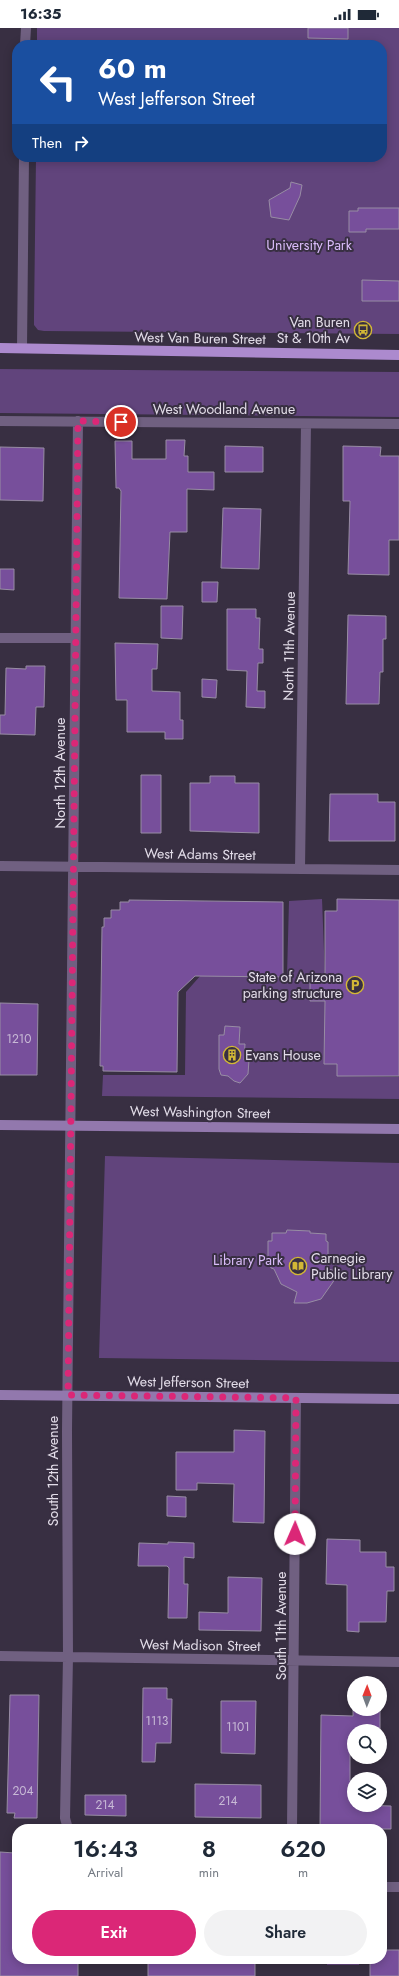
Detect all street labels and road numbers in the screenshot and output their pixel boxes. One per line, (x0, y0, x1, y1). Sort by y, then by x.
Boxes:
street label: West Van Buren Street (134, 327, 266, 349)
street label: West Woodland Avenue (153, 399, 295, 419)
street label: North 11th Avenue (278, 591, 300, 701)
street label: North 12th Avenue (50, 718, 70, 829)
street label: West Adams Street (144, 843, 256, 865)
street label: West Washington Street (130, 1101, 271, 1123)
street label: West Jefferson Street (127, 1371, 250, 1393)
street label: South 12th Avenue (43, 1416, 63, 1526)
street label: South 11th Avenue (271, 1572, 291, 1680)
street label: West Madison Street (139, 1634, 261, 1656)

